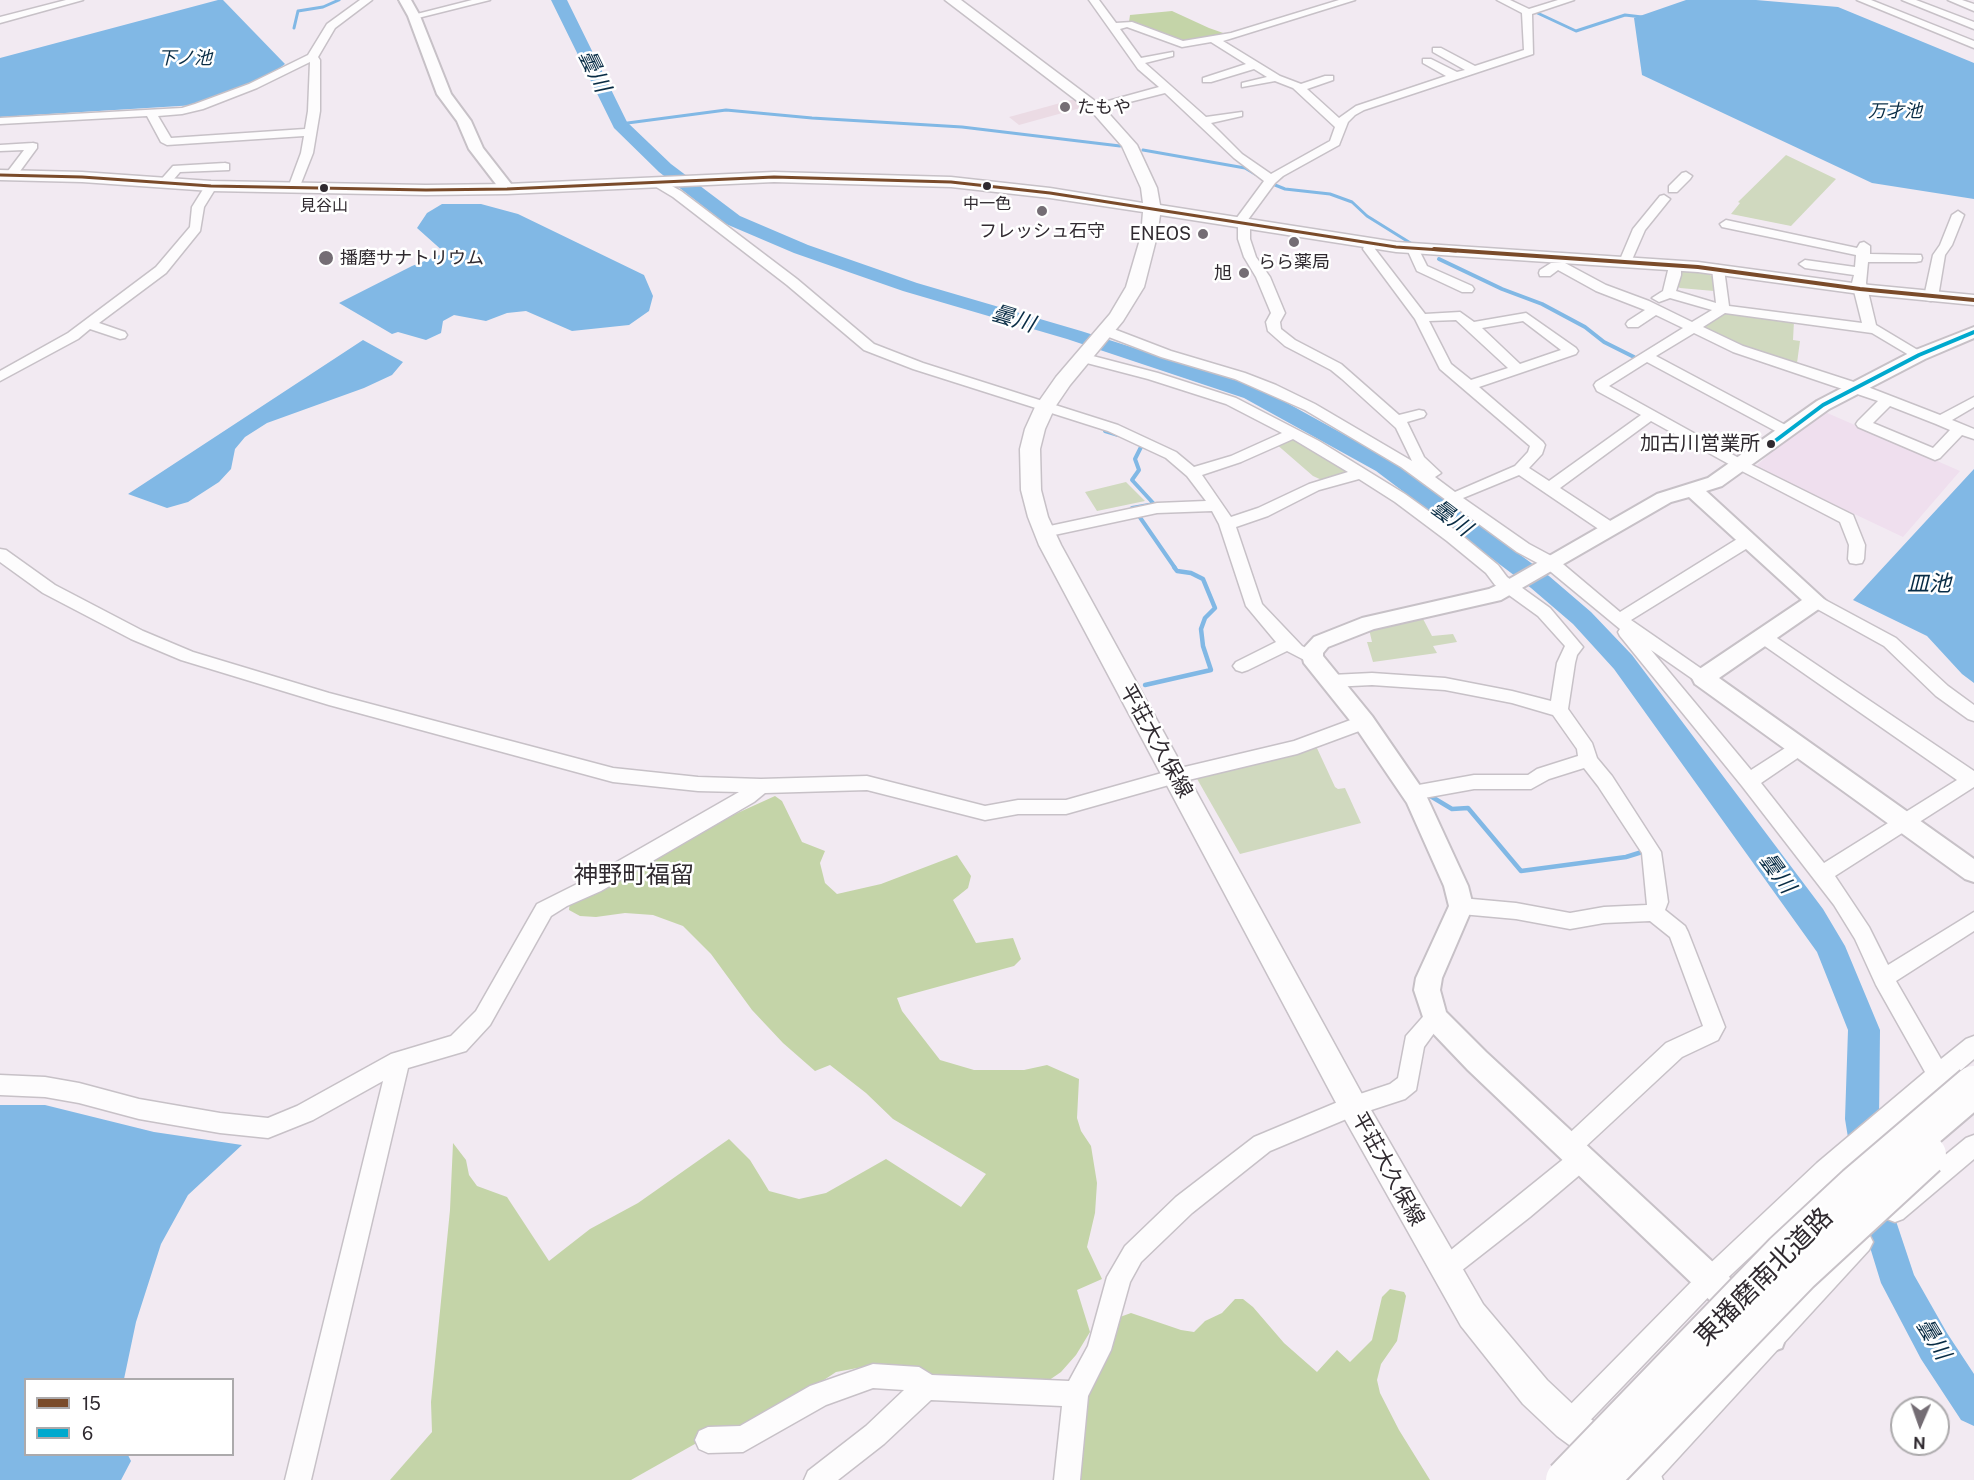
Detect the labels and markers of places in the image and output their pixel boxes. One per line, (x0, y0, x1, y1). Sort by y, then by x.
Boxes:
place label: たもや (1077, 96, 1131, 118)
marker: たもや (1058, 100, 1072, 114)
marker: 中一色 (981, 180, 993, 192)
marker: 見谷山 (318, 182, 330, 194)
place label: 中一色 (963, 194, 1011, 214)
place label: 見谷山 (300, 196, 348, 216)
marker: フレッシュ石守 (1035, 204, 1049, 218)
place label: フレッシュ石守 (979, 220, 1105, 242)
place label: ENEOS (1130, 223, 1191, 245)
marker: ENEOS (1196, 227, 1210, 241)
marker: らら薬局 (1287, 235, 1301, 249)
place label: 播磨サナトリウム (340, 247, 484, 269)
marker: 播磨サナトリウム (317, 249, 335, 267)
place label: らら薬局 (1258, 251, 1330, 273)
place label: 旭 (1214, 262, 1232, 284)
marker: 旭 (1237, 266, 1251, 280)
place label: 加古川営業所 (1640, 432, 1760, 456)
marker: 加古川営業所 (1765, 438, 1777, 450)

